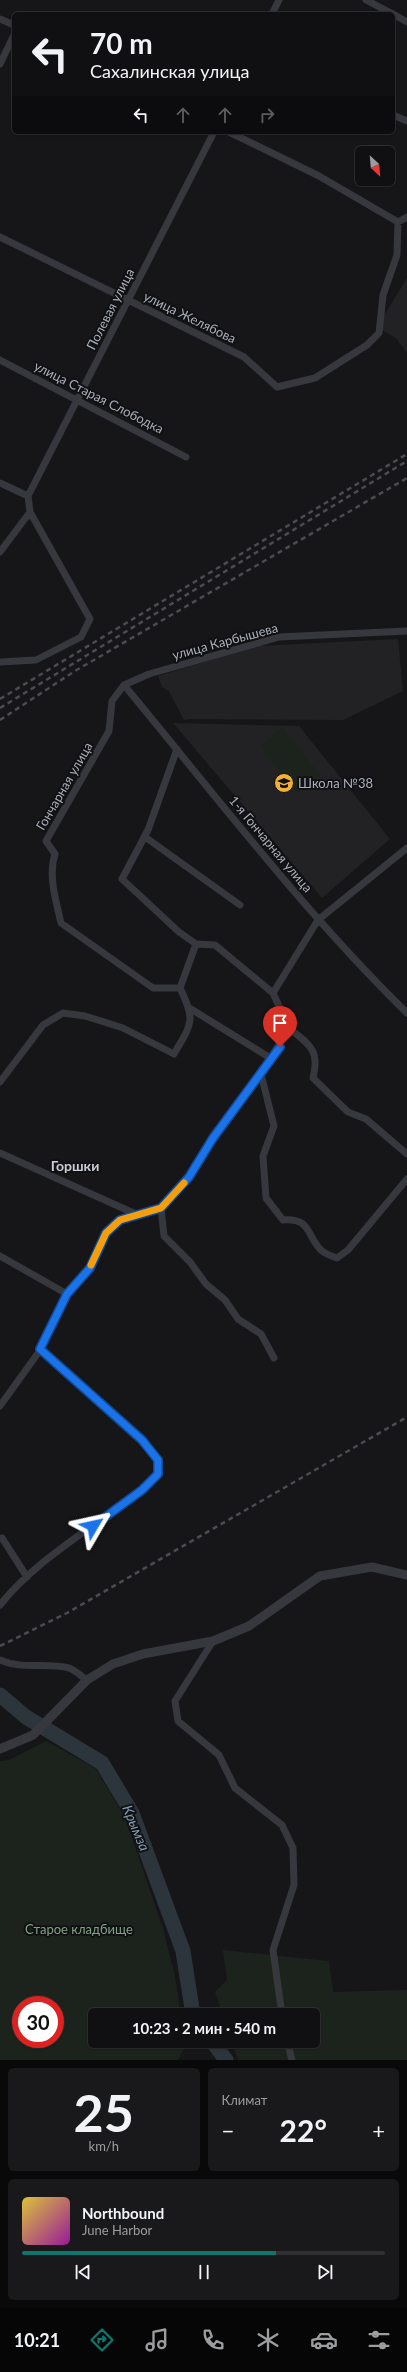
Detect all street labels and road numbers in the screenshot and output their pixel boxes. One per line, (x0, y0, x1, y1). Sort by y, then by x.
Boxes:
street label: Полевая улица (83, 266, 137, 352)
street label: улица Желябова (141, 288, 239, 346)
street label: улица Старая Слободка (32, 357, 166, 437)
street label: улица Карбышева (170, 619, 280, 663)
street label: Гончарная улица (32, 739, 96, 833)
street label: 1-я Гончарная улица (226, 793, 316, 895)

